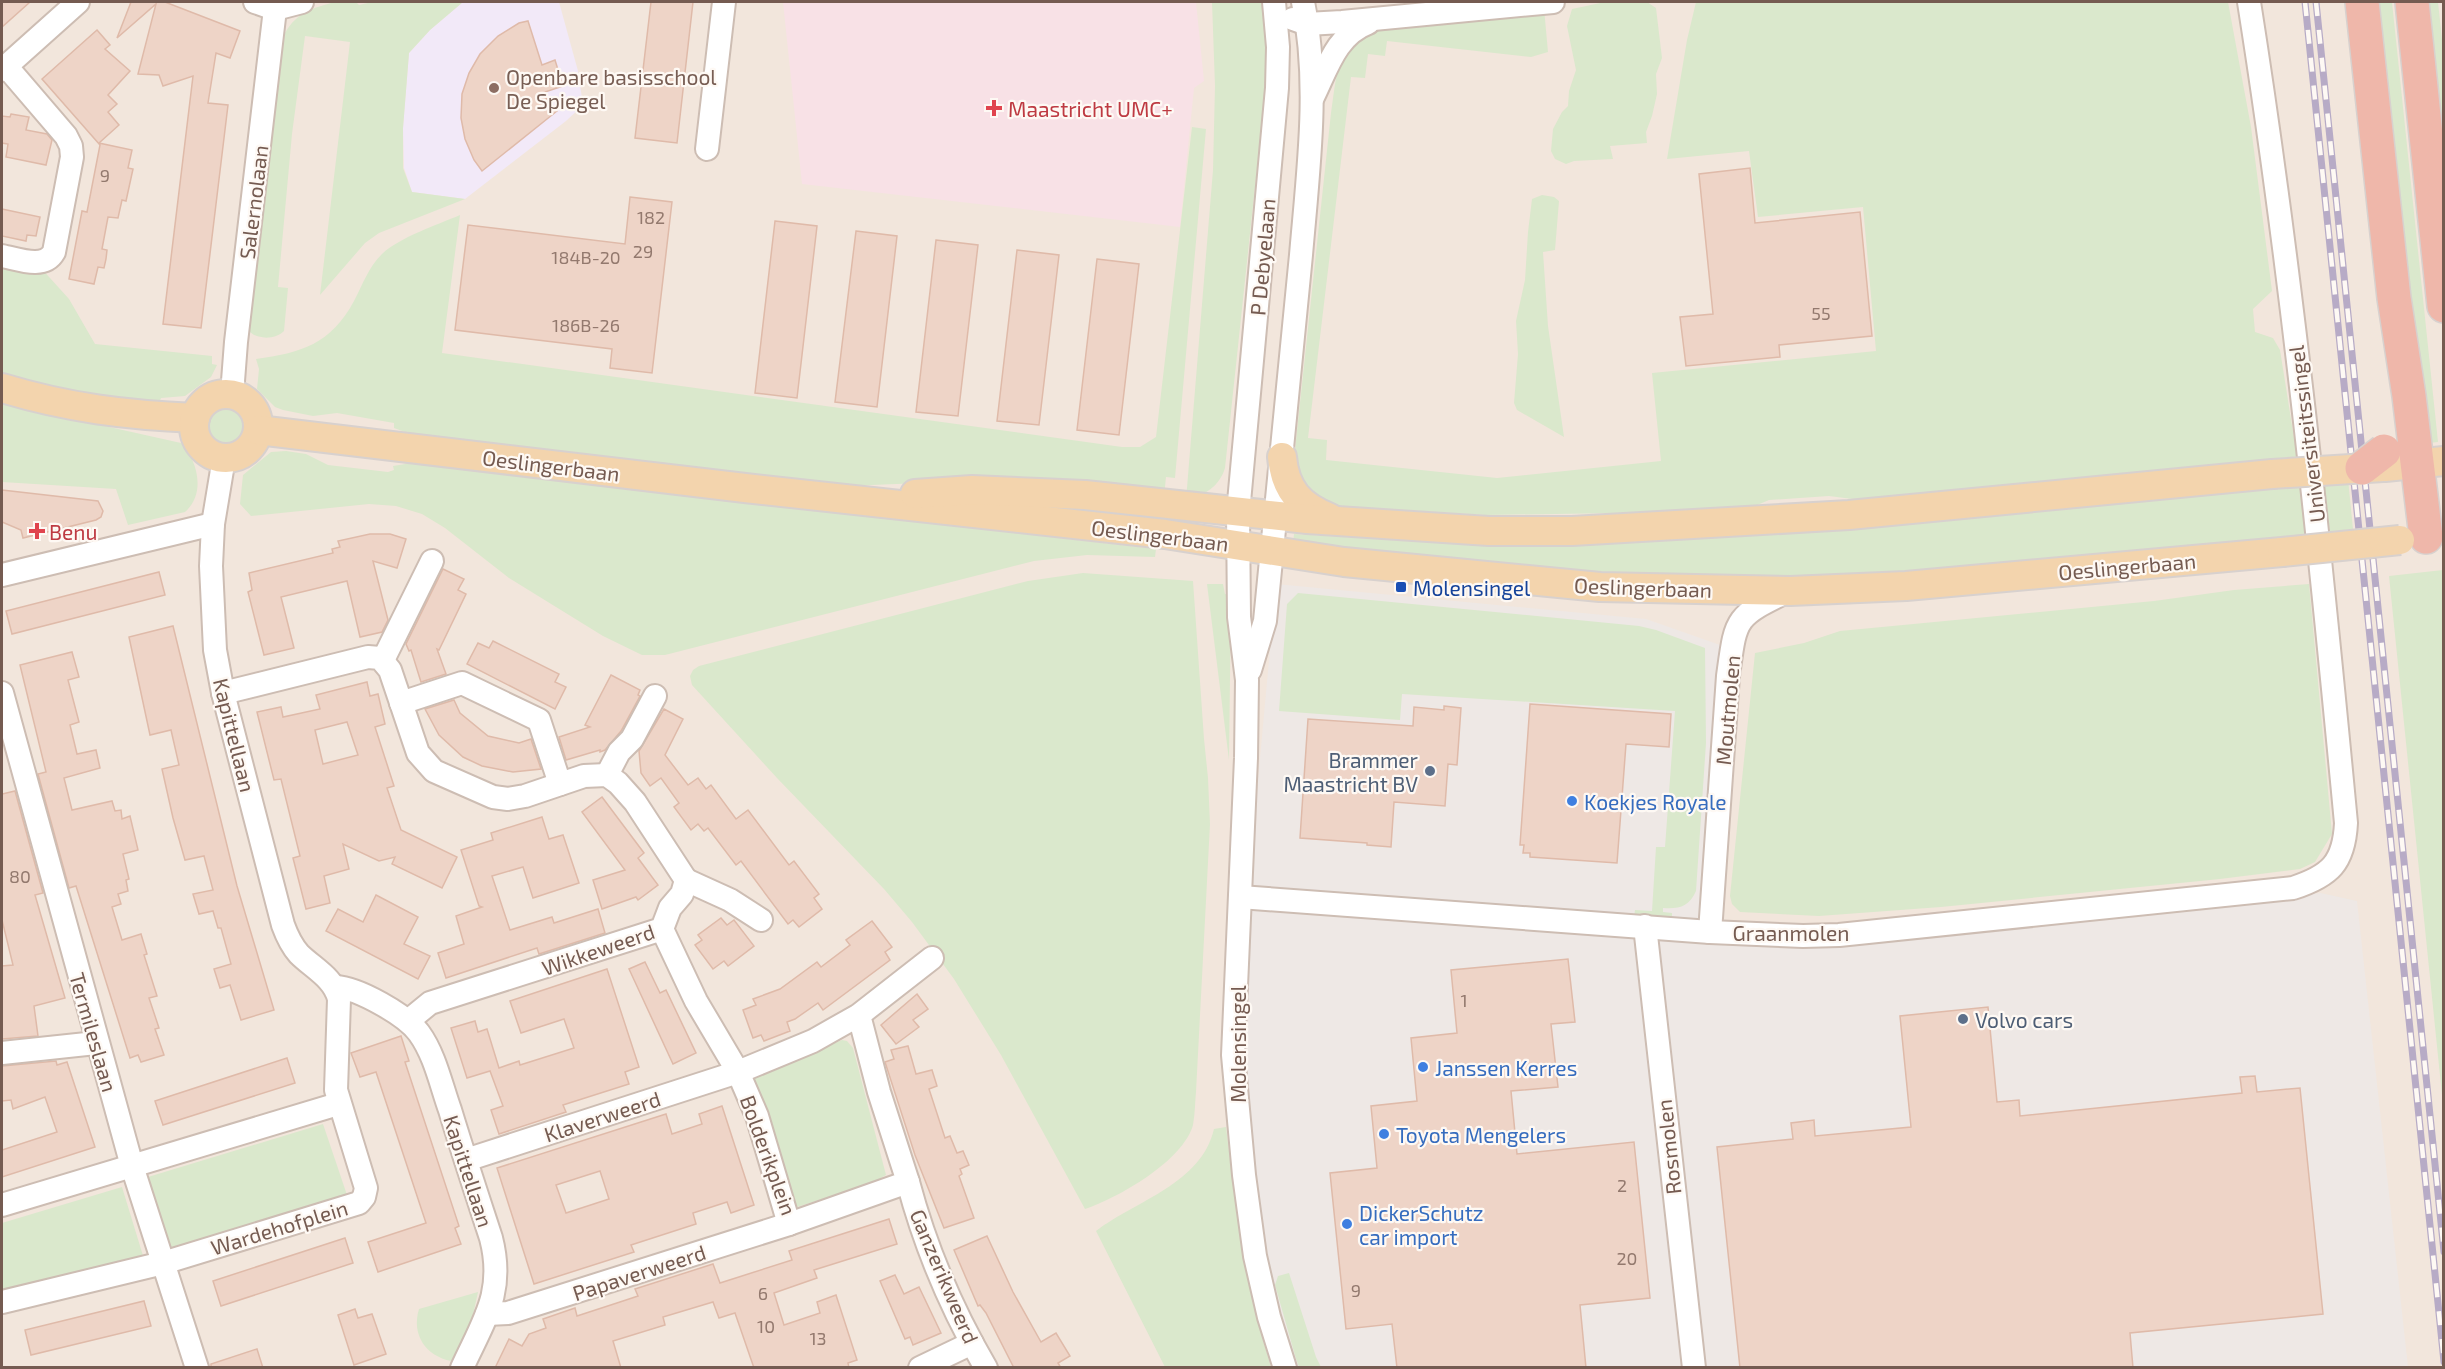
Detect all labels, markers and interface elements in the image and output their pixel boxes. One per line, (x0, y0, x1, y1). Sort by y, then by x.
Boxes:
place label: Openbare basisschool De Spiegel (506, 64, 717, 113)
marker: Openbare basisschool De Spiegel (487, 81, 501, 95)
place label: Maastricht UMC+ (1008, 96, 1173, 121)
marker: Maastricht UMC+ (985, 99, 1003, 117)
street label: Salernolaan (234, 143, 272, 261)
house number: 9 (100, 164, 110, 186)
street label: P Debyelaan (1244, 197, 1280, 317)
house number: 182 (637, 206, 665, 228)
house number: 29 (633, 240, 653, 262)
house number: 184B-20 (551, 246, 621, 268)
house number: 55 (1811, 302, 1831, 324)
house number: 186B-26 (552, 314, 620, 336)
street label: Universiteitssingel (2283, 343, 2329, 524)
street label: Oeslingerbaan (481, 444, 621, 486)
street label: Oeslingerbaan (1090, 514, 1230, 556)
place label: Benu (49, 519, 97, 544)
marker: Benu (30, 524, 44, 538)
street label: Oeslingerbaan (2057, 548, 2197, 584)
street label: Oeslingerbaan (1574, 572, 1712, 602)
place label: Molensingel (1413, 575, 1531, 600)
marker: Molensingel (1394, 580, 1408, 594)
street label: Moutmolen (1710, 654, 1744, 766)
street label: Kapittellaan (209, 676, 261, 794)
place label: Brammer Maastricht BV (1283, 747, 1419, 796)
marker: Brammer Maastricht BV (1423, 764, 1437, 778)
place label: Koekjes Royale (1584, 789, 1727, 815)
marker: Koekjes Royale (1565, 794, 1579, 808)
house number: 80 (9, 865, 31, 887)
street label: Wikkeweerd (538, 918, 658, 980)
street label: Graanmolen (1733, 920, 1849, 945)
street label: Termileslaan (65, 970, 123, 1094)
street label: Molensingel (1225, 985, 1250, 1103)
house number: 1 (1460, 989, 1468, 1011)
place label: Volvo cars (1975, 1007, 2073, 1032)
marker: Volvo cars (1956, 1012, 1970, 1026)
place label: Janssen Kerres (1435, 1055, 1577, 1080)
marker: Janssen Kerres (1416, 1060, 1430, 1074)
street label: Klaverweerd (541, 1085, 663, 1147)
street label: Bolderikplein (736, 1092, 802, 1218)
street label: Rosmolen (1651, 1098, 1685, 1196)
street label: Kapittellaan (439, 1112, 499, 1230)
place label: Toyota Mengelers (1396, 1122, 1566, 1147)
marker: Toyota Mengelers (1377, 1127, 1391, 1141)
house number: 2 (1617, 1174, 1627, 1196)
street label: Wardehofplein (207, 1194, 351, 1260)
place label: DickerSchutz car import (1359, 1200, 1483, 1249)
street label: Ganzerikweerd (906, 1205, 984, 1347)
marker: DickerSchutz car import (1340, 1217, 1354, 1231)
street label: Papaverweerd (569, 1239, 709, 1305)
house number: 20 (1617, 1247, 1637, 1269)
house number: 9 (1351, 1279, 1361, 1301)
house number: 6 (758, 1282, 768, 1304)
house number: 10 (757, 1315, 775, 1337)
house number: 13 (809, 1327, 827, 1349)

